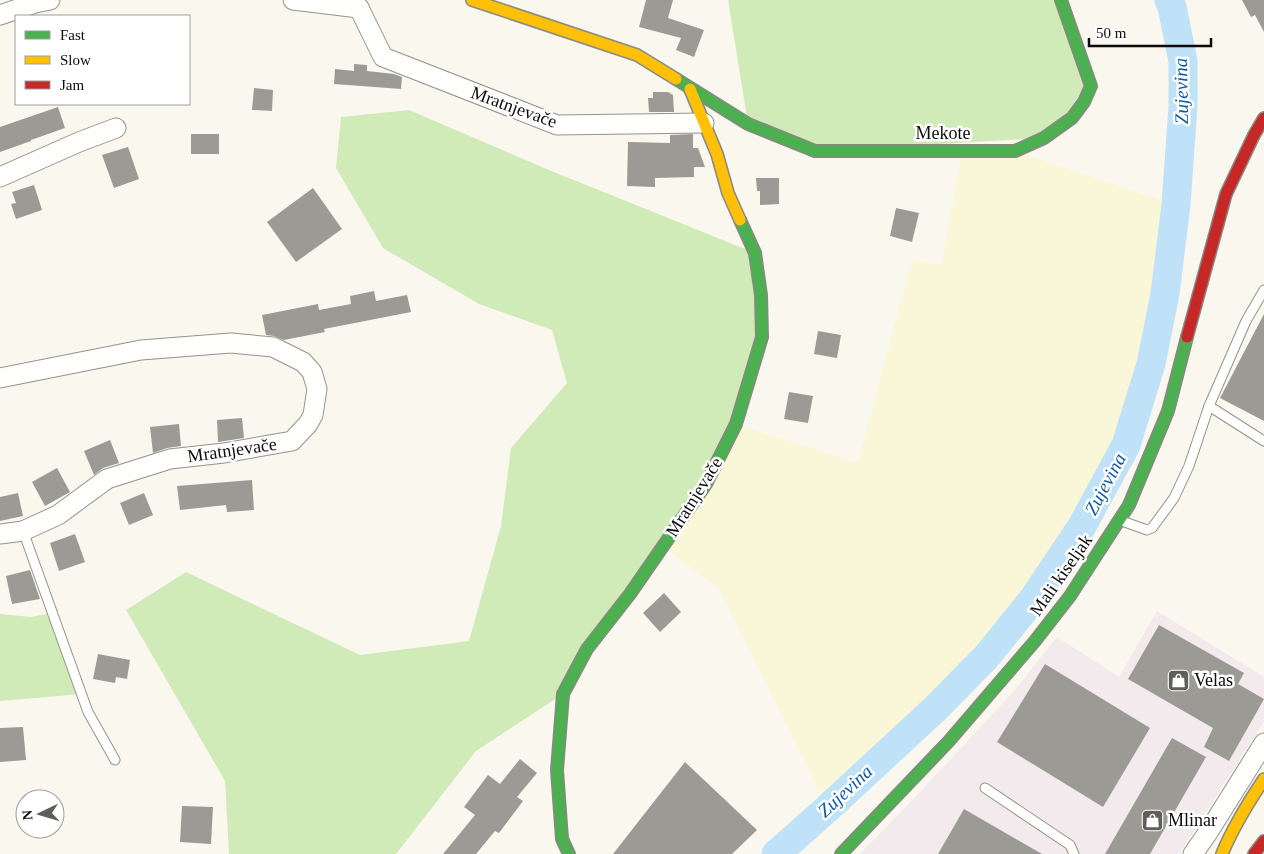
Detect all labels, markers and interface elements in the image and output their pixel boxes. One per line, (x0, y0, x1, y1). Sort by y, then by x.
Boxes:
legend (15, 15, 190, 105)
scale bar (1089, 15, 1212, 47)
text: 50 m (1096, 25, 1127, 41)
text: Fast (60, 27, 86, 43)
text: Slow (60, 52, 91, 68)
water label: Zujevina (1170, 58, 1192, 124)
text: Jam (60, 77, 84, 93)
street label: Mratnjevače (468, 82, 560, 132)
street label: Mekote (916, 123, 971, 143)
street label: Mratnjevače (186, 434, 278, 466)
water label: Zujevina (1080, 450, 1130, 518)
street label: Mratnjevače (662, 454, 726, 540)
street label: Mali kiseljak (1026, 531, 1096, 619)
shop icon: Velas (1166, 668, 1190, 692)
place label: Velas (1194, 670, 1233, 690)
water label: Zujevina (814, 761, 876, 821)
north arrow (15, 789, 65, 839)
shop icon: Mlinar (1140, 808, 1164, 832)
text: N (20, 809, 35, 821)
place label: Mlinar (1168, 810, 1217, 830)

